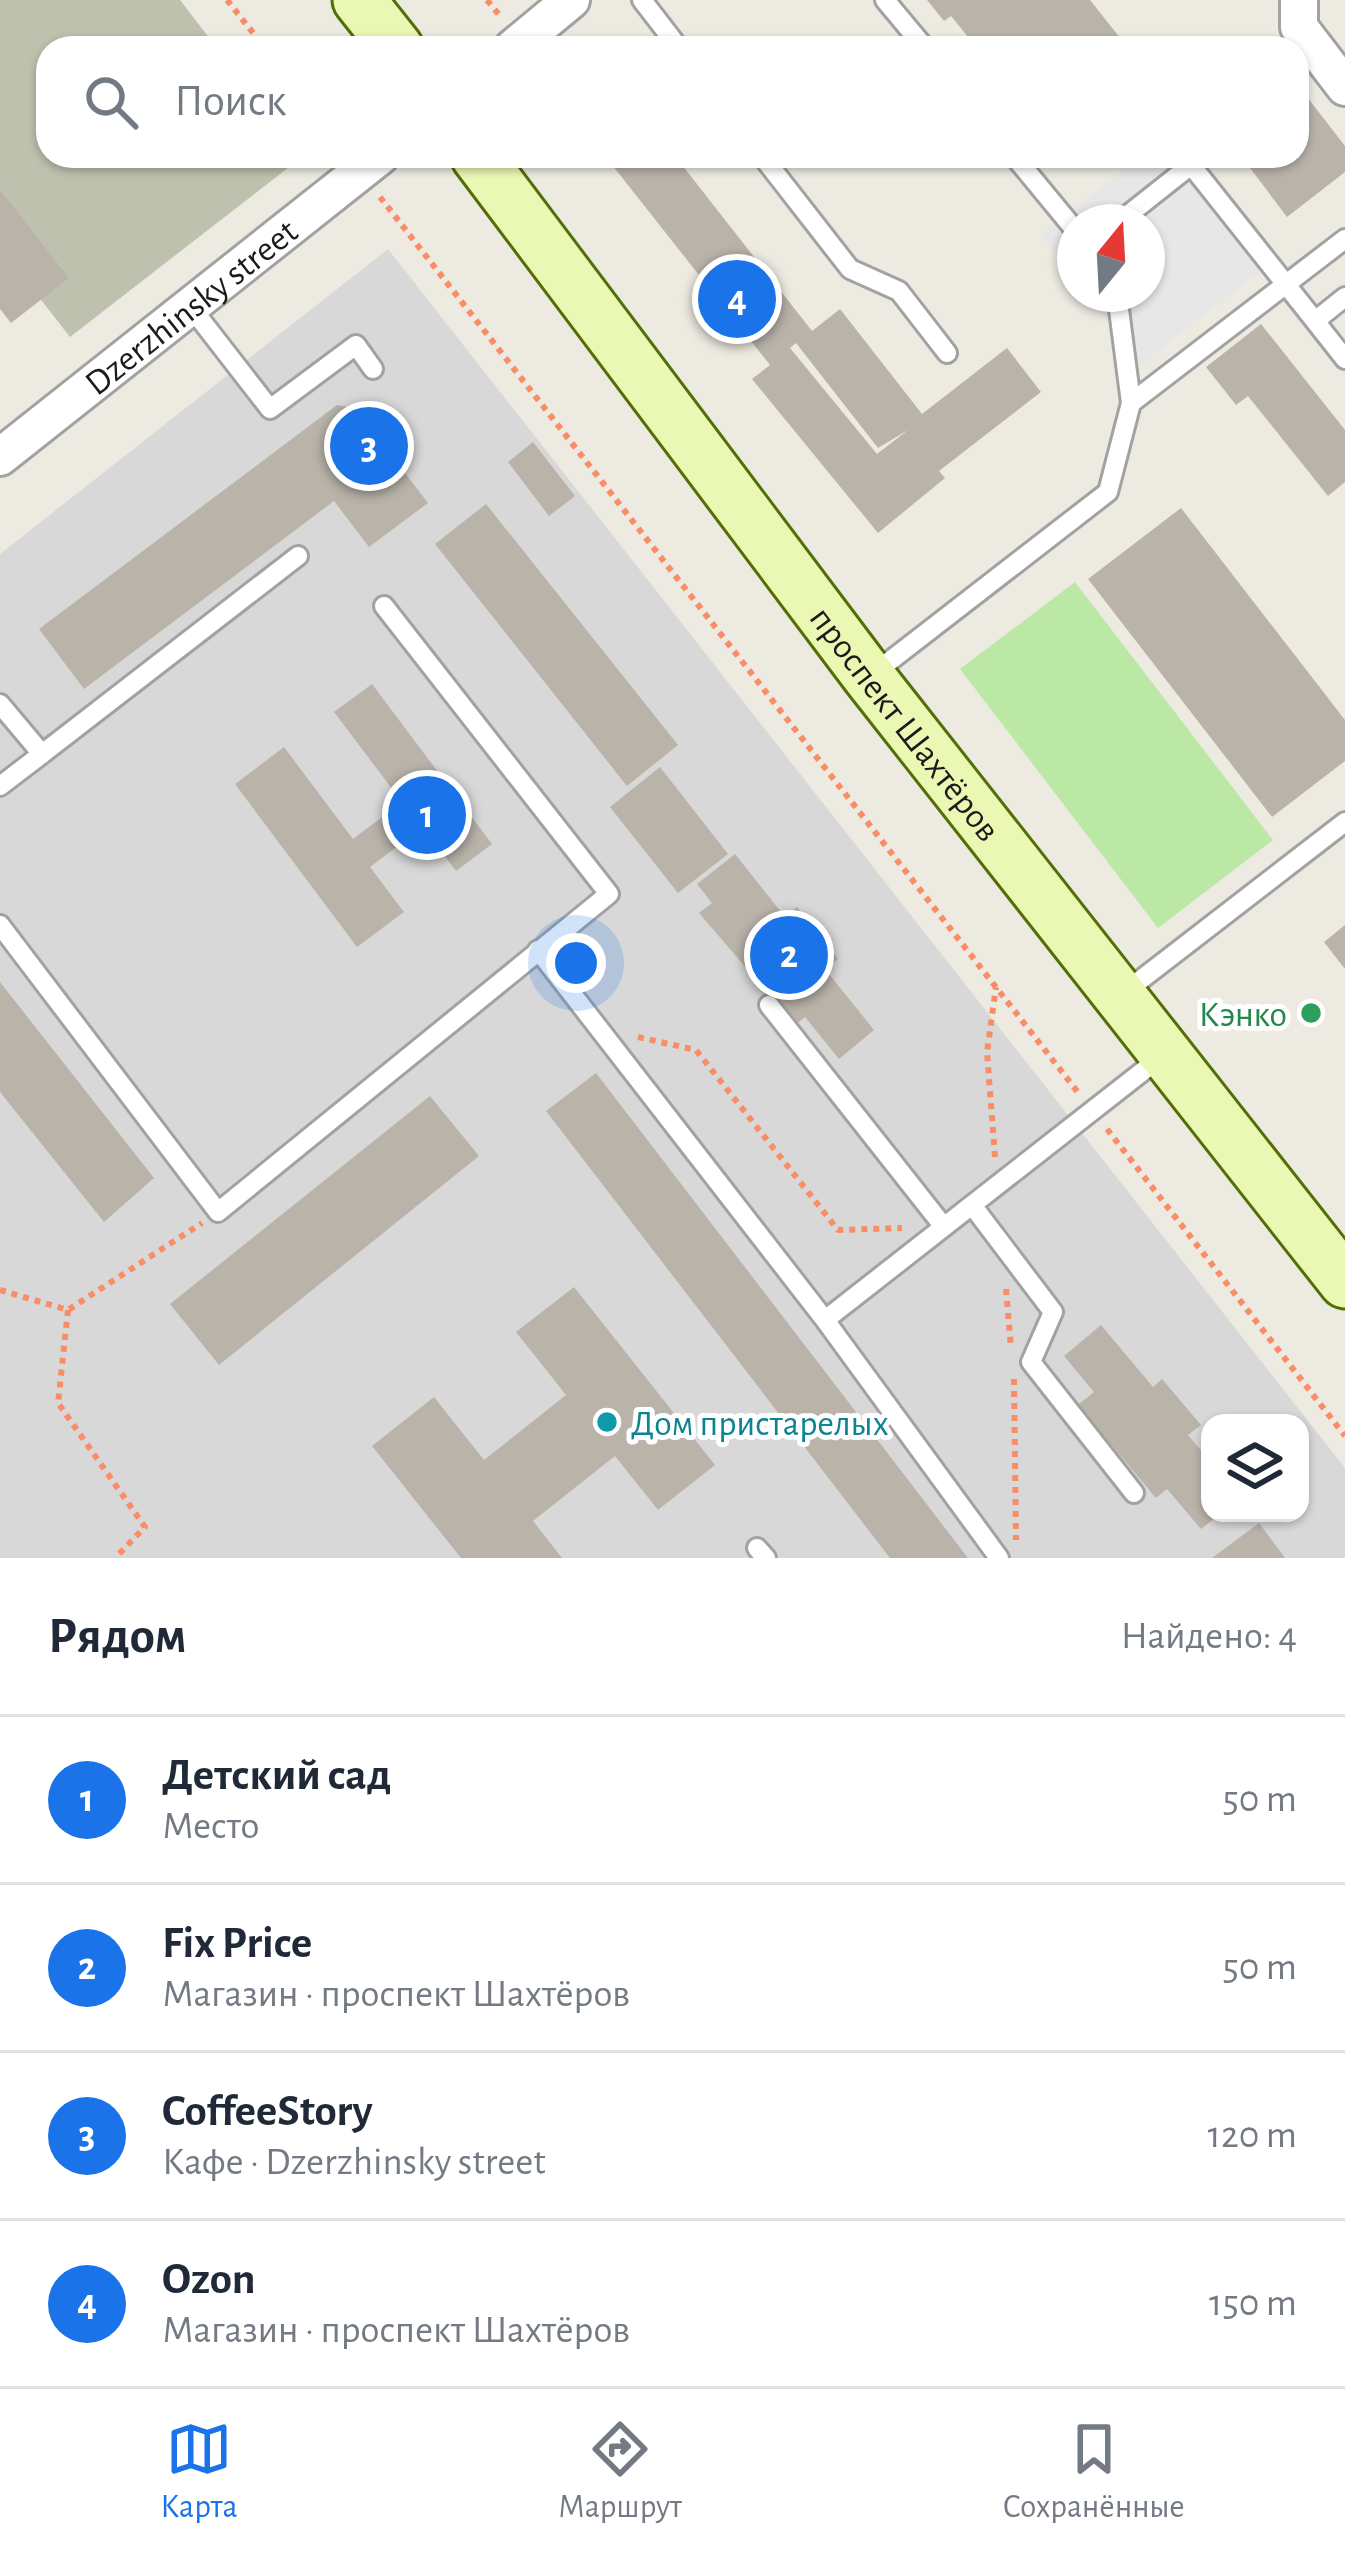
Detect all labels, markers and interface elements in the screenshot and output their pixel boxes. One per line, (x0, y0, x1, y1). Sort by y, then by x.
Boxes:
search box (36, 36, 1309, 168)
icon: search (78, 69, 144, 135)
text: Поиск (174, 79, 286, 124)
north arrow (1057, 204, 1165, 312)
street label: Dzerzhinsky street (79, 213, 305, 402)
pin: 4 (698, 254, 776, 344)
pin: 3 (330, 401, 408, 491)
street label: проспект Шахтёров (803, 600, 1006, 848)
pin: 1 (388, 770, 466, 860)
pin: 2 (750, 910, 828, 1000)
your location (546, 933, 606, 993)
place label: Кэнко (1199, 997, 1287, 1033)
marker: Кэнко (1298, 1000, 1324, 1026)
place label: Дом пристарелых (631, 1406, 889, 1442)
marker: Дом пристарелых (594, 1409, 620, 1435)
map controls (1201, 1414, 1309, 1522)
button: layers (1201, 1414, 1309, 1522)
text: Рядом (48, 1611, 187, 1662)
text: Найдено: 4 (1121, 1617, 1297, 1656)
text: Детский сад (162, 1753, 391, 1798)
text: 1 (80, 1780, 94, 1819)
text: 50 m (1222, 1780, 1297, 1819)
text: Место (162, 1807, 259, 1846)
text: Fix Price (162, 1921, 312, 1966)
text: 2 (78, 1948, 96, 1987)
text: 50 m (1222, 1948, 1297, 1987)
text: Магазин · проспект Шахтёров (162, 1975, 630, 2014)
text: CoffeeStory (162, 2089, 373, 2134)
text: 3 (79, 2116, 95, 2155)
text: 120 m (1208, 2116, 1297, 2155)
text: Кафе · Dzerzhinsky street (162, 2143, 546, 2182)
text: Ozon (162, 2257, 255, 2302)
text: 4 (77, 2284, 97, 2323)
text: 150 m (1209, 2284, 1297, 2323)
text: Магазин · проспект Шахтёров (162, 2311, 630, 2350)
tab: Карта (160, 2416, 238, 2528)
tab: Маршрут (558, 2416, 682, 2528)
tab: Сохранённые (1002, 2416, 1185, 2528)

